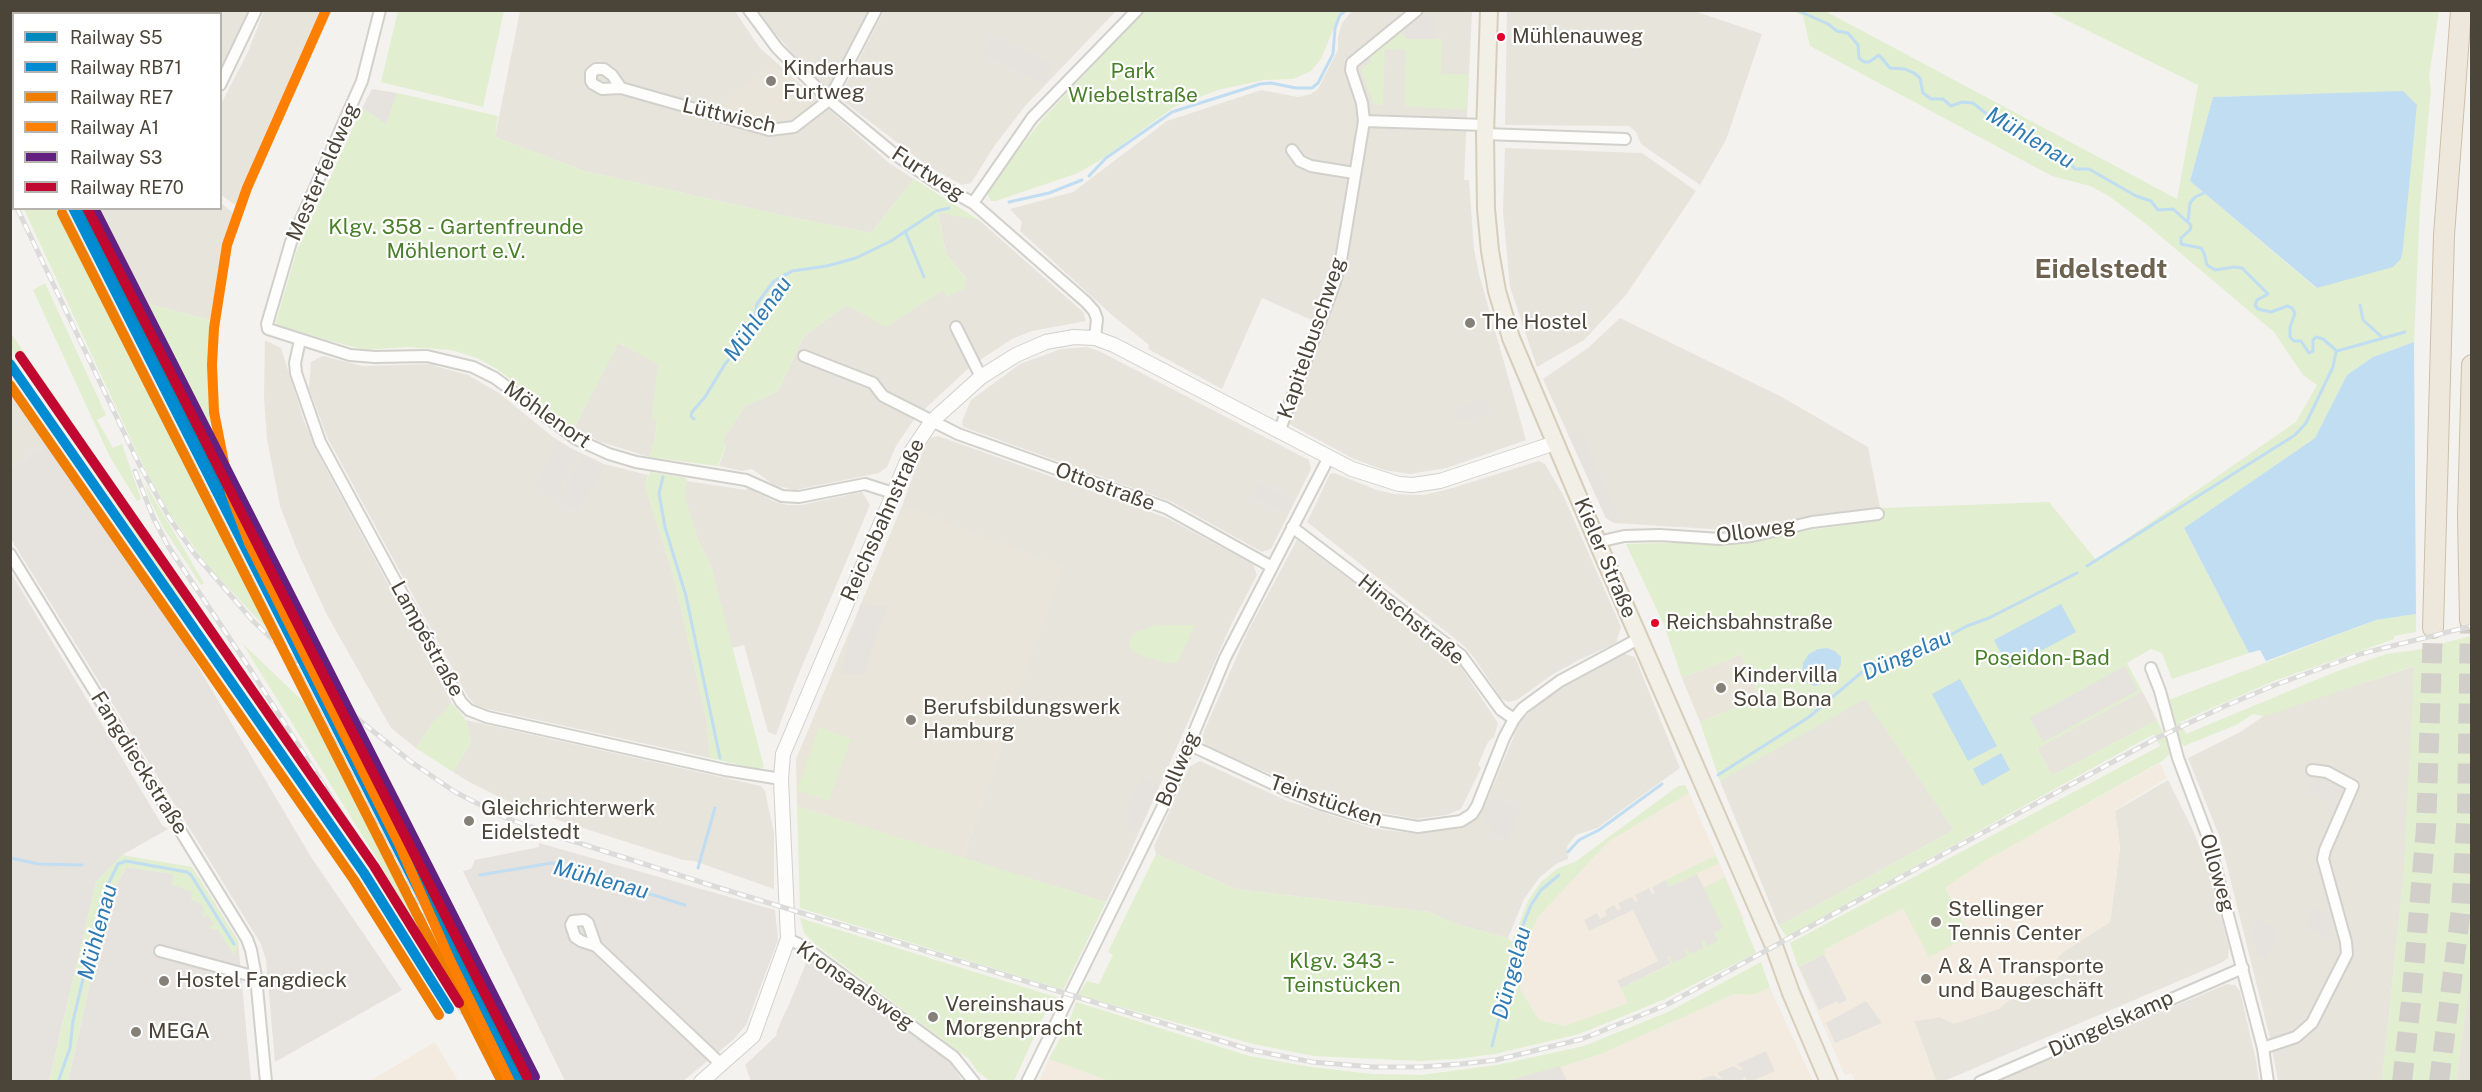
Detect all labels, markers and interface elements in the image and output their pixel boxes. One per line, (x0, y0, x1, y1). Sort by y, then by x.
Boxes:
legend (12, 12, 222, 210)
place label: Mühlenauweg (1512, 25, 1643, 49)
text: Railway S5 (70, 27, 163, 48)
marker: Mühlenauweg (1495, 31, 1507, 43)
place label: Kinderhaus Furtweg (783, 56, 894, 106)
text: Railway RB71 (70, 57, 182, 78)
park label: Park Wiebelstraße (1068, 59, 1198, 109)
marker: Kinderhaus Furtweg (764, 74, 778, 88)
text: Railway RE7 (70, 87, 173, 108)
street label: Lüttwisch (680, 93, 778, 139)
street label: Mesterfeldweg (281, 99, 365, 245)
water label: Mühlenau (1981, 101, 2079, 175)
text: Railway A1 (70, 117, 159, 138)
street label: Furtweg (887, 141, 969, 207)
text: Railway S3 (70, 147, 162, 168)
text: Railway RE70 (70, 177, 184, 198)
park label: Klgv. 358 - Gartenfreunde Möhlenort e.V. (328, 215, 584, 265)
street label: Kapitelbuschweg (1273, 254, 1351, 422)
district label: Eidelstedt (2035, 254, 2167, 286)
water label: Mühlenau (719, 272, 797, 366)
place label: The Hostel (1482, 310, 1588, 336)
marker: The Hostel (1463, 316, 1477, 330)
street label: Möhlenort (499, 376, 595, 454)
street label: Reichsbahnstraße (836, 435, 930, 605)
street label: Ottostraße (1052, 457, 1158, 517)
street label: Kieler Straße (1568, 494, 1642, 622)
street label: Olloweg (1715, 513, 1797, 549)
street label: Hinschstraße (1353, 569, 1469, 671)
street label: Lampéstraße (385, 577, 469, 701)
place label: Reichsbahnstraße (1666, 611, 1833, 635)
marker: Reichsbahnstraße (1649, 617, 1661, 629)
water label: Düngelau (1858, 624, 1956, 686)
park label: Poseidon-Bad (1974, 646, 2110, 672)
place label: Kindervilla Sola Bona (1733, 663, 1838, 713)
marker: Kindervilla Sola Bona (1714, 681, 1728, 695)
street label: Fangdieckstraße (85, 687, 193, 839)
place label: Berufsbildungswerk Hamburg (923, 695, 1120, 745)
marker: Berufsbildungswerk Hamburg (904, 713, 918, 727)
street label: Bollweg (1151, 728, 1205, 810)
street label: Teinstücken (1266, 770, 1386, 832)
place label: Gleichrichterwerk Eidelstedt (481, 796, 655, 846)
marker: Gleichrichterwerk Eidelstedt (462, 814, 476, 828)
street label: Olloweg (2194, 831, 2240, 915)
water label: Mühlenau (550, 855, 652, 905)
water label: Mühlenau (73, 881, 123, 983)
place label: Stellinger Tennis Center (1948, 897, 2082, 947)
marker: Stellinger Tennis Center (1929, 915, 1943, 929)
water label: Düngelau (1487, 924, 1537, 1022)
street label: Kronsaalsweg (791, 936, 919, 1036)
park label: Klgv. 343 - Teinstücken (1283, 949, 1401, 999)
place label: A & A Transporte und Baugeschäft (1938, 954, 2104, 1004)
place label: Hostel Fangdieck (176, 968, 347, 994)
marker: A & A Transporte und Baugeschäft (1919, 972, 1933, 986)
marker: Hostel Fangdieck (157, 974, 171, 988)
street label: Düngelskamp (2045, 985, 2177, 1063)
place label: Vereinshaus Morgenpracht (945, 992, 1083, 1042)
marker: Vereinshaus Morgenpracht (926, 1010, 940, 1024)
place label: MEGA (148, 1019, 210, 1045)
marker: MEGA (129, 1025, 143, 1039)

